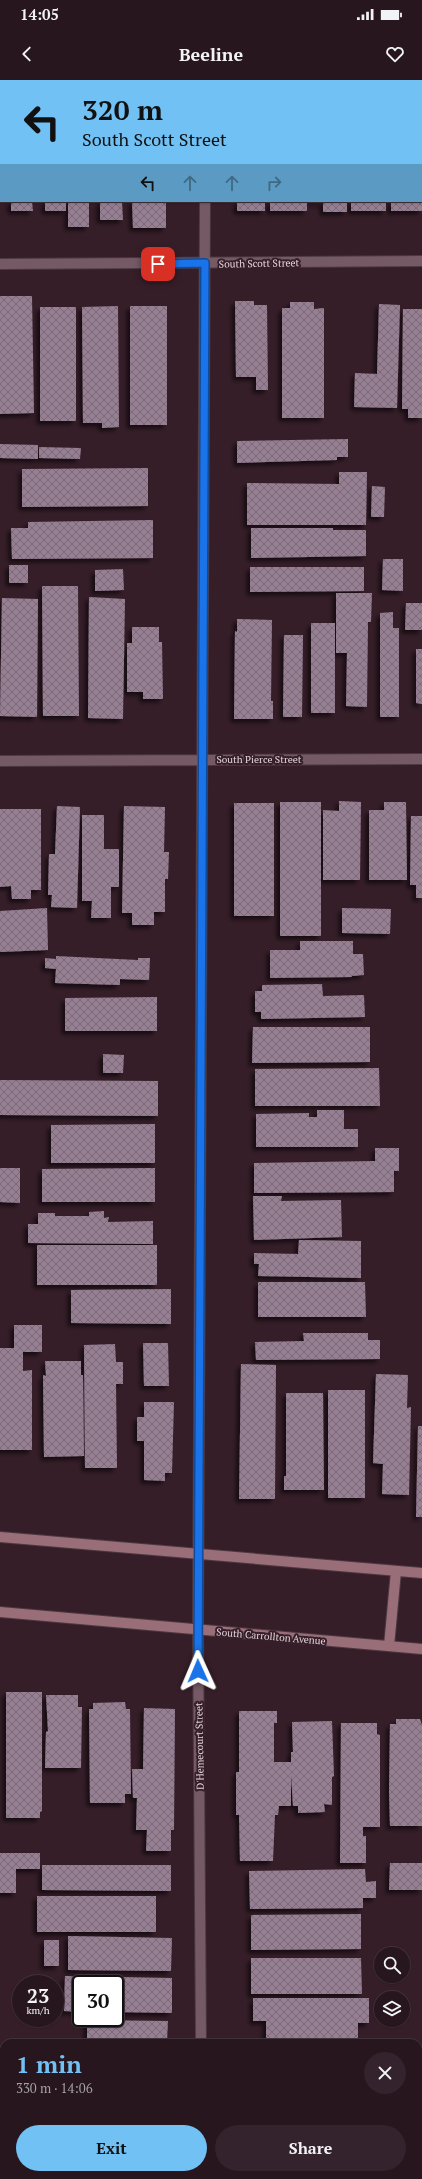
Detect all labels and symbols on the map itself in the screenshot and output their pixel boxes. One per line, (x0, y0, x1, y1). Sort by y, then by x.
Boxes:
pin (141, 247, 175, 281)
street label: South Scott Street (219, 256, 300, 271)
street label: South Pierce Street (216, 753, 302, 766)
street label: South Carrollton Avenue (216, 1625, 326, 1648)
position arrow (177, 1650, 219, 1692)
street label: D'Hemecourt Street (192, 1702, 207, 1790)
speed limit sign: 30 (72, 1975, 124, 2027)

